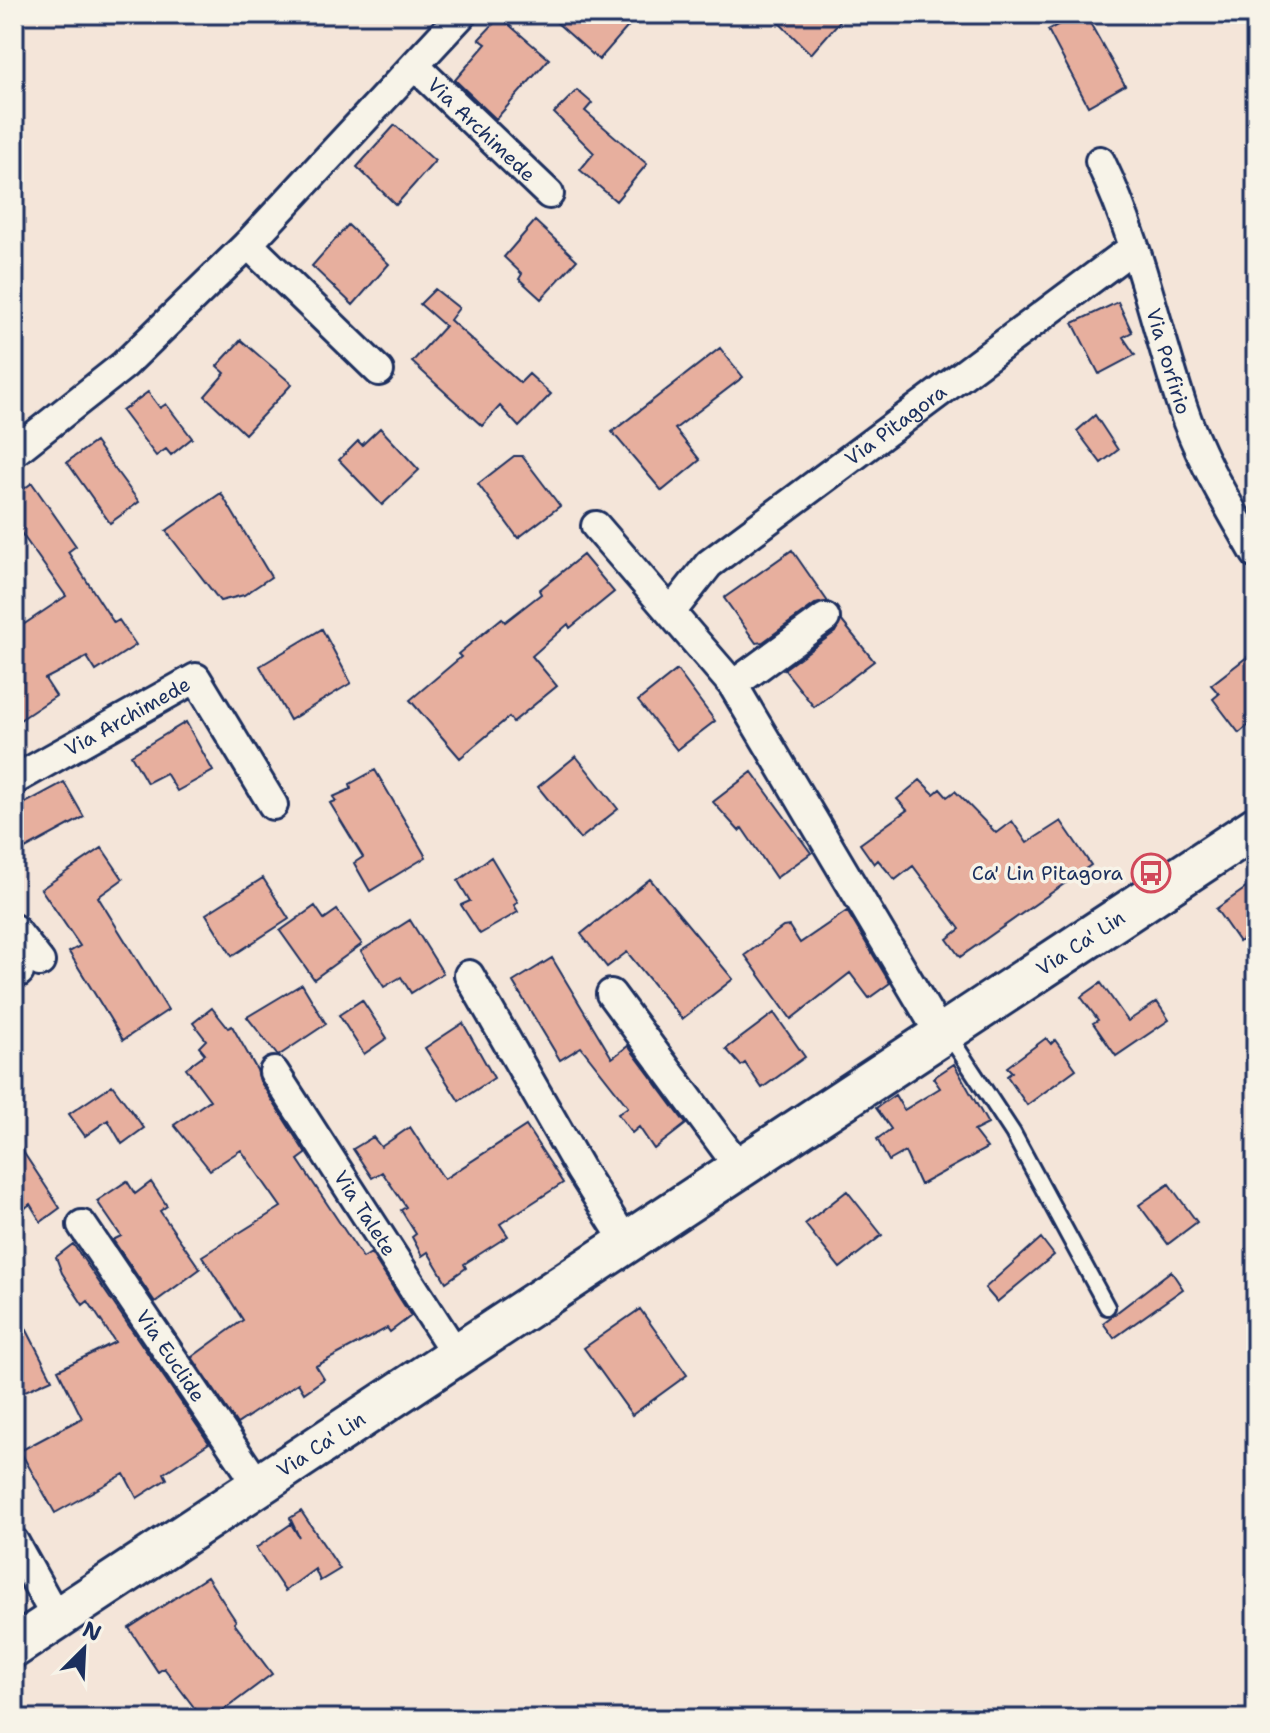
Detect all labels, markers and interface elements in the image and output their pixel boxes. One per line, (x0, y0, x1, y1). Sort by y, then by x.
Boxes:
street label: Via Archimede (422, 72, 541, 187)
street label: Via Porfirio (1141, 305, 1197, 418)
street label: Via Pitagora (840, 378, 952, 471)
street label: Via Archimede (60, 671, 195, 762)
bus stop icon: Ca' Lin Pitagora (1130, 852, 1172, 894)
place label: Ca' Lin Pitagora (972, 860, 1124, 886)
street label: Via Ca' Lin (1031, 904, 1130, 981)
street label: Via Talete (328, 1165, 402, 1261)
street label: Via Euclide (130, 1305, 211, 1407)
street label: Via Ca' Lin (272, 1406, 370, 1483)
north arrow (44, 1609, 124, 1689)
text: N (78, 1614, 106, 1648)

